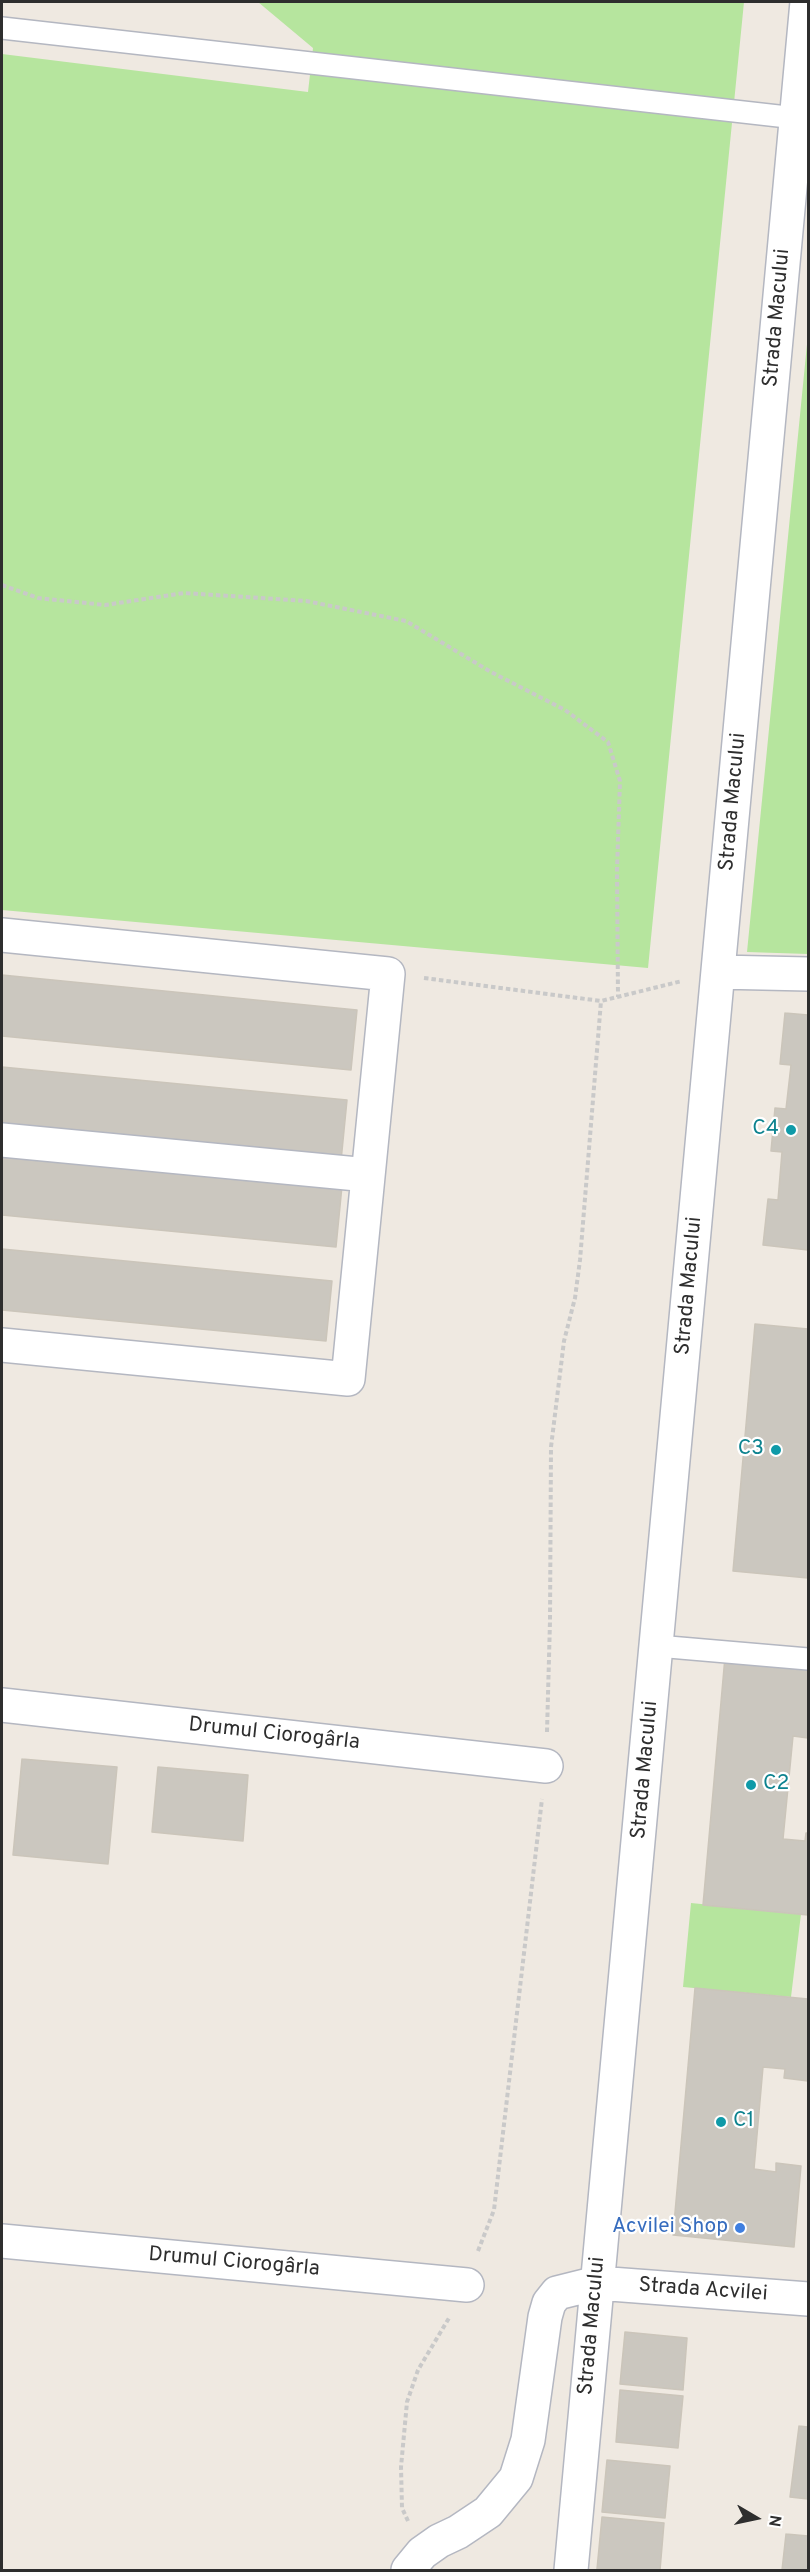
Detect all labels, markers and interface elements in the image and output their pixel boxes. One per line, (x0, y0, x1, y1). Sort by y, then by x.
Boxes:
street label: Strada Macului (759, 248, 797, 388)
street label: Strada Macului (715, 732, 753, 872)
place label: C4 (752, 1117, 779, 1143)
marker: C4 (784, 1123, 798, 1137)
street label: Strada Macului (671, 1216, 709, 1356)
place label: C3 (738, 1437, 764, 1463)
marker: C3 (769, 1443, 783, 1457)
street label: Strada Macului (627, 1700, 665, 1840)
street label: Drumul Ciorogârla (187, 1713, 361, 1757)
place label: C2 (763, 1772, 789, 1798)
marker: C2 (744, 1778, 758, 1792)
place label: C1 (733, 2109, 754, 2135)
marker: C1 (714, 2115, 728, 2129)
place label: Acvilei Shop (612, 2215, 728, 2241)
marker: Acvilei Shop (733, 2221, 747, 2235)
street label: Drumul Ciorogârla (147, 2243, 321, 2283)
street label: Strada Macului (574, 2256, 612, 2396)
street label: Strada Acvilei (638, 2274, 768, 2308)
north arrow (726, 2488, 786, 2548)
text: N (763, 2514, 785, 2528)

